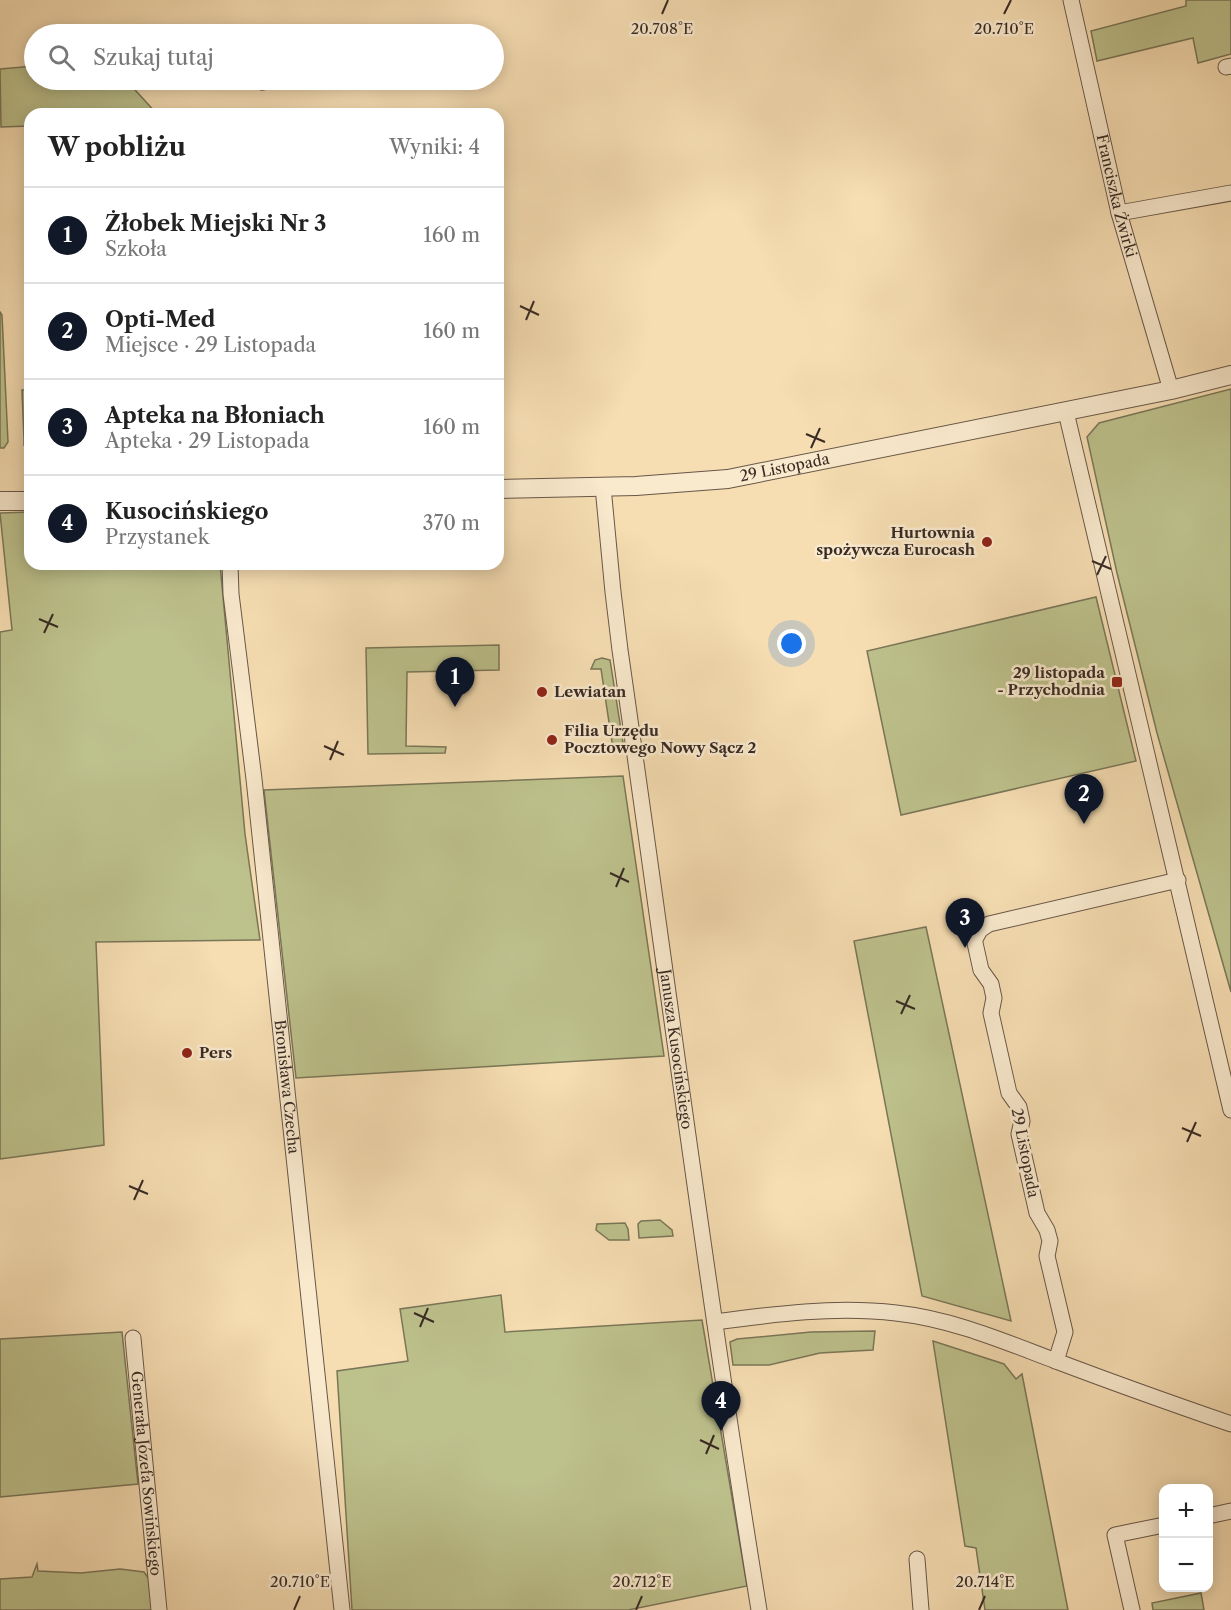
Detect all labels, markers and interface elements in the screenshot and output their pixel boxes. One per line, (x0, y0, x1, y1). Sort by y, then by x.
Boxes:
text: 20.708°E (631, 19, 693, 38)
text: 20.710°E (974, 19, 1034, 38)
search box (24, 24, 504, 90)
icon: search (45, 41, 78, 74)
text: Szukaj tutaj (93, 44, 214, 71)
text: W pobliżu (48, 131, 186, 163)
street label: Franciszka Żwirki (1093, 132, 1142, 260)
text: Wyniki: 4 (389, 135, 480, 159)
text: Żłobek Miejski Nr 3 (105, 210, 327, 237)
text: 1 (63, 223, 72, 247)
text: 160 m (423, 223, 480, 247)
text: Szkoła (105, 237, 167, 261)
text: Opti-Med (105, 306, 216, 333)
text: 2 (62, 319, 73, 343)
text: 160 m (423, 319, 480, 343)
text: Miejsce · 29 Listopada (105, 333, 316, 357)
text: Apteka na Błoniach (105, 402, 325, 429)
text: 3 (62, 415, 73, 439)
text: 160 m (423, 415, 480, 439)
text: Apteka · 29 Listopada (105, 429, 309, 453)
street label: 29 Listopada (738, 449, 831, 485)
text: Kusocińskiego (105, 498, 268, 525)
text: 4 (62, 511, 73, 535)
text: 370 m (423, 511, 480, 535)
place label: Hurtownia spożywcza Eurocash (816, 523, 976, 559)
text: Przystanek (105, 525, 209, 549)
marker: Hurtownia spożywcza Eurocash (980, 535, 994, 549)
your location (777, 629, 806, 658)
pin: 1 (436, 658, 474, 707)
place label: 29 listopada - Przychodnia (997, 663, 1105, 699)
marker: 29 listopada - Przychodnia (1110, 675, 1124, 689)
place label: Lewiatan (554, 682, 627, 701)
marker: Lewiatan (535, 685, 549, 699)
place label: Filia Urzędu Pocztowego Nowy Sącz 2 (564, 721, 757, 757)
marker: Filia Urzędu Pocztowego Nowy Sącz 2 (545, 733, 559, 747)
pin: 2 (1064, 774, 1104, 824)
pin: 3 (946, 898, 984, 948)
street label: Janusza Kusocińskiego (656, 966, 697, 1130)
street label: Bronisława Czecha (271, 1019, 304, 1155)
place label: Pers (199, 1043, 232, 1062)
marker: Pers (180, 1046, 194, 1060)
street label: 29 Listopada (1007, 1106, 1044, 1199)
street label: Generała Józefa Sowińskiego (127, 1370, 166, 1577)
pin: 4 (702, 1382, 740, 1431)
map controls (1159, 1484, 1213, 1592)
button: + (1159, 1484, 1213, 1538)
button: − (1159, 1538, 1213, 1592)
text: 20.710°E (270, 1572, 330, 1591)
text: 20.712°E (612, 1572, 672, 1591)
text: 20.714°E (955, 1572, 1015, 1591)

